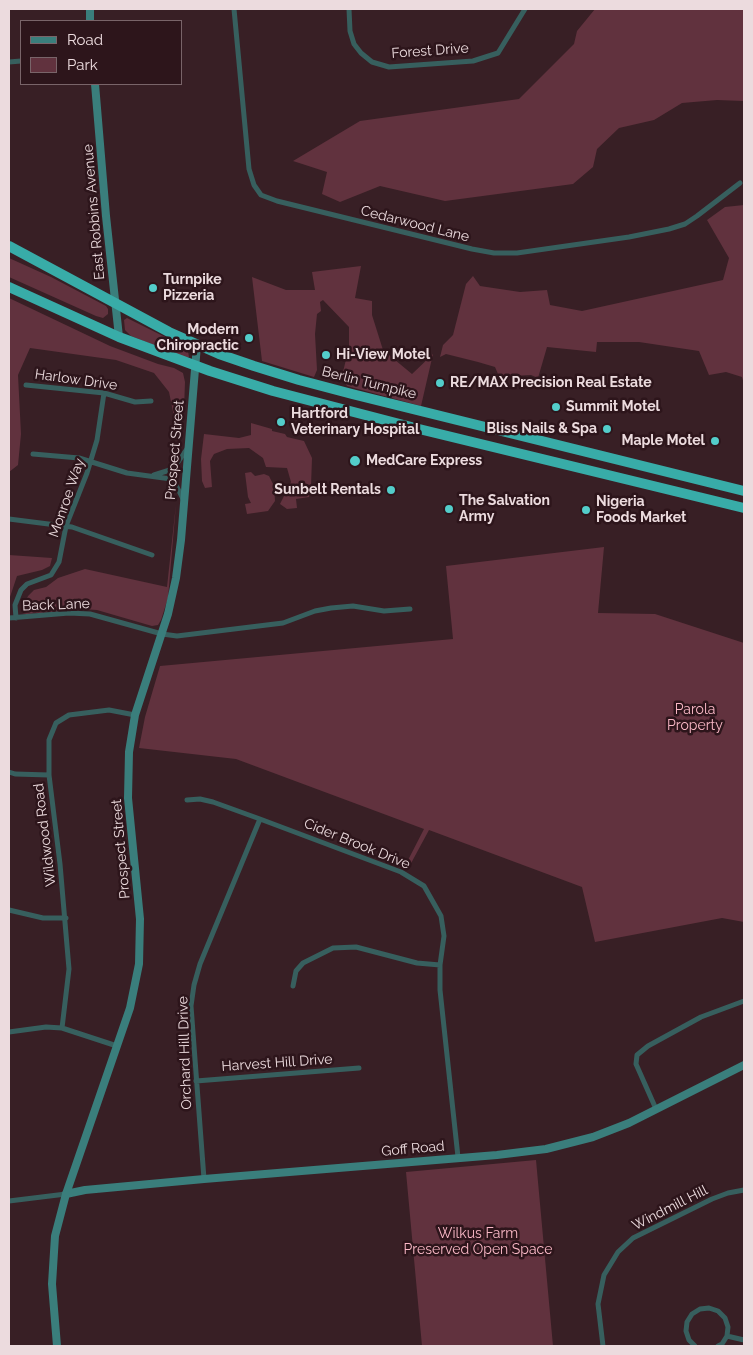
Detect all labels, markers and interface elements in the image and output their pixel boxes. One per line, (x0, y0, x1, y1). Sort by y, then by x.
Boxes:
legend (20, 20, 182, 85)
text: Road (67, 31, 103, 49)
street label: Forest Drive (391, 40, 469, 62)
text: Park (67, 56, 98, 74)
street label: East Robbins Avenue (80, 143, 108, 281)
street label: Cedarwood Lane (359, 202, 471, 246)
place label: Turnpike Pizzeria (163, 272, 222, 304)
marker: Turnpike Pizzeria (147, 282, 159, 294)
place label: Modern Chiropractic (157, 322, 239, 354)
marker: Modern Chiropractic (243, 332, 255, 344)
place label: Hi-View Motel (336, 347, 430, 363)
marker: Hi-View Motel (320, 349, 332, 361)
street label: Berlin Turnpike (320, 363, 418, 403)
street label: Harlow Drive (34, 366, 118, 394)
place label: RE/MAX Precision Real Estate (450, 375, 652, 391)
marker: RE/MAX Precision Real Estate (434, 377, 446, 389)
street label: Prospect Street (162, 399, 188, 501)
place label: Summit Motel (566, 399, 660, 415)
marker: Summit Motel (550, 401, 562, 413)
place label: Hartford Veterinary Hospital (291, 406, 419, 438)
marker: Hartford Veterinary Hospital (275, 416, 287, 428)
place label: Bliss Nails & Spa (487, 421, 597, 437)
marker: Bliss Nails & Spa (601, 423, 613, 435)
place label: Maple Motel (621, 433, 705, 449)
marker: Maple Motel (709, 435, 721, 447)
place label: MedCare Express (366, 453, 482, 469)
marker: MedCare Express (348, 454, 362, 468)
street label: Monroe Way (46, 456, 88, 540)
place label: Sunbelt Rentals (274, 482, 381, 498)
marker: Sunbelt Rentals (385, 484, 397, 496)
place label: The Salvation Army (459, 493, 550, 526)
place label: Nigeria Foods Market (596, 494, 686, 526)
marker: The Salvation Army (443, 503, 455, 515)
marker: Nigeria Foods Market (580, 504, 592, 516)
street label: Back Lane (22, 595, 90, 615)
park label: Parola Property (667, 702, 723, 734)
street label: Wildwood Road (30, 782, 60, 888)
street label: Prospect Street (108, 798, 134, 900)
street label: Cider Brook Drive (301, 815, 413, 873)
street label: Orchard Hill Drive (175, 996, 195, 1110)
street label: Harvest Hill Drive (221, 1051, 333, 1075)
street label: Goff Road (381, 1138, 445, 1160)
street label: Windmill Hill (629, 1182, 711, 1234)
park label: Wilkus Farm Preserved Open Space (404, 1226, 552, 1258)

